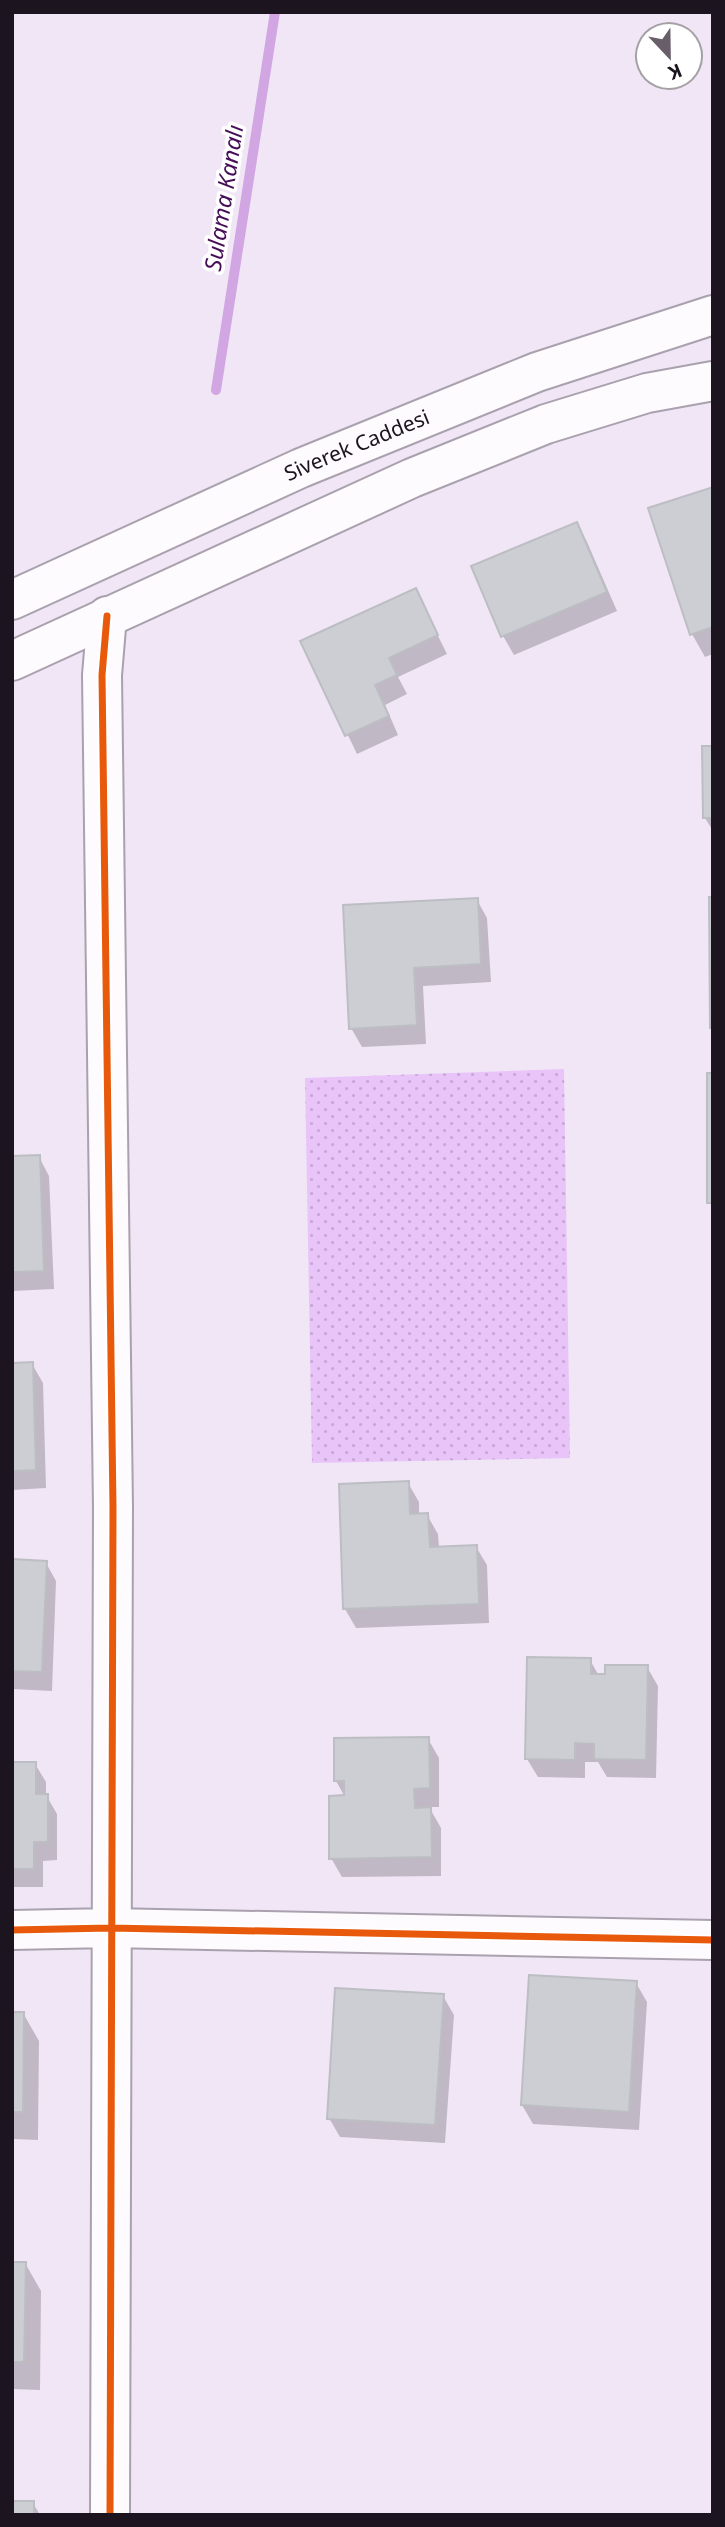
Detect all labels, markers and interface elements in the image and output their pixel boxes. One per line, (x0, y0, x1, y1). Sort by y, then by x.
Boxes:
north arrow (634, 21, 704, 91)
text: K (664, 57, 686, 86)
water label: Sulama Kanalı (196, 123, 250, 273)
street label: Siverek Caddesi (279, 402, 433, 487)

